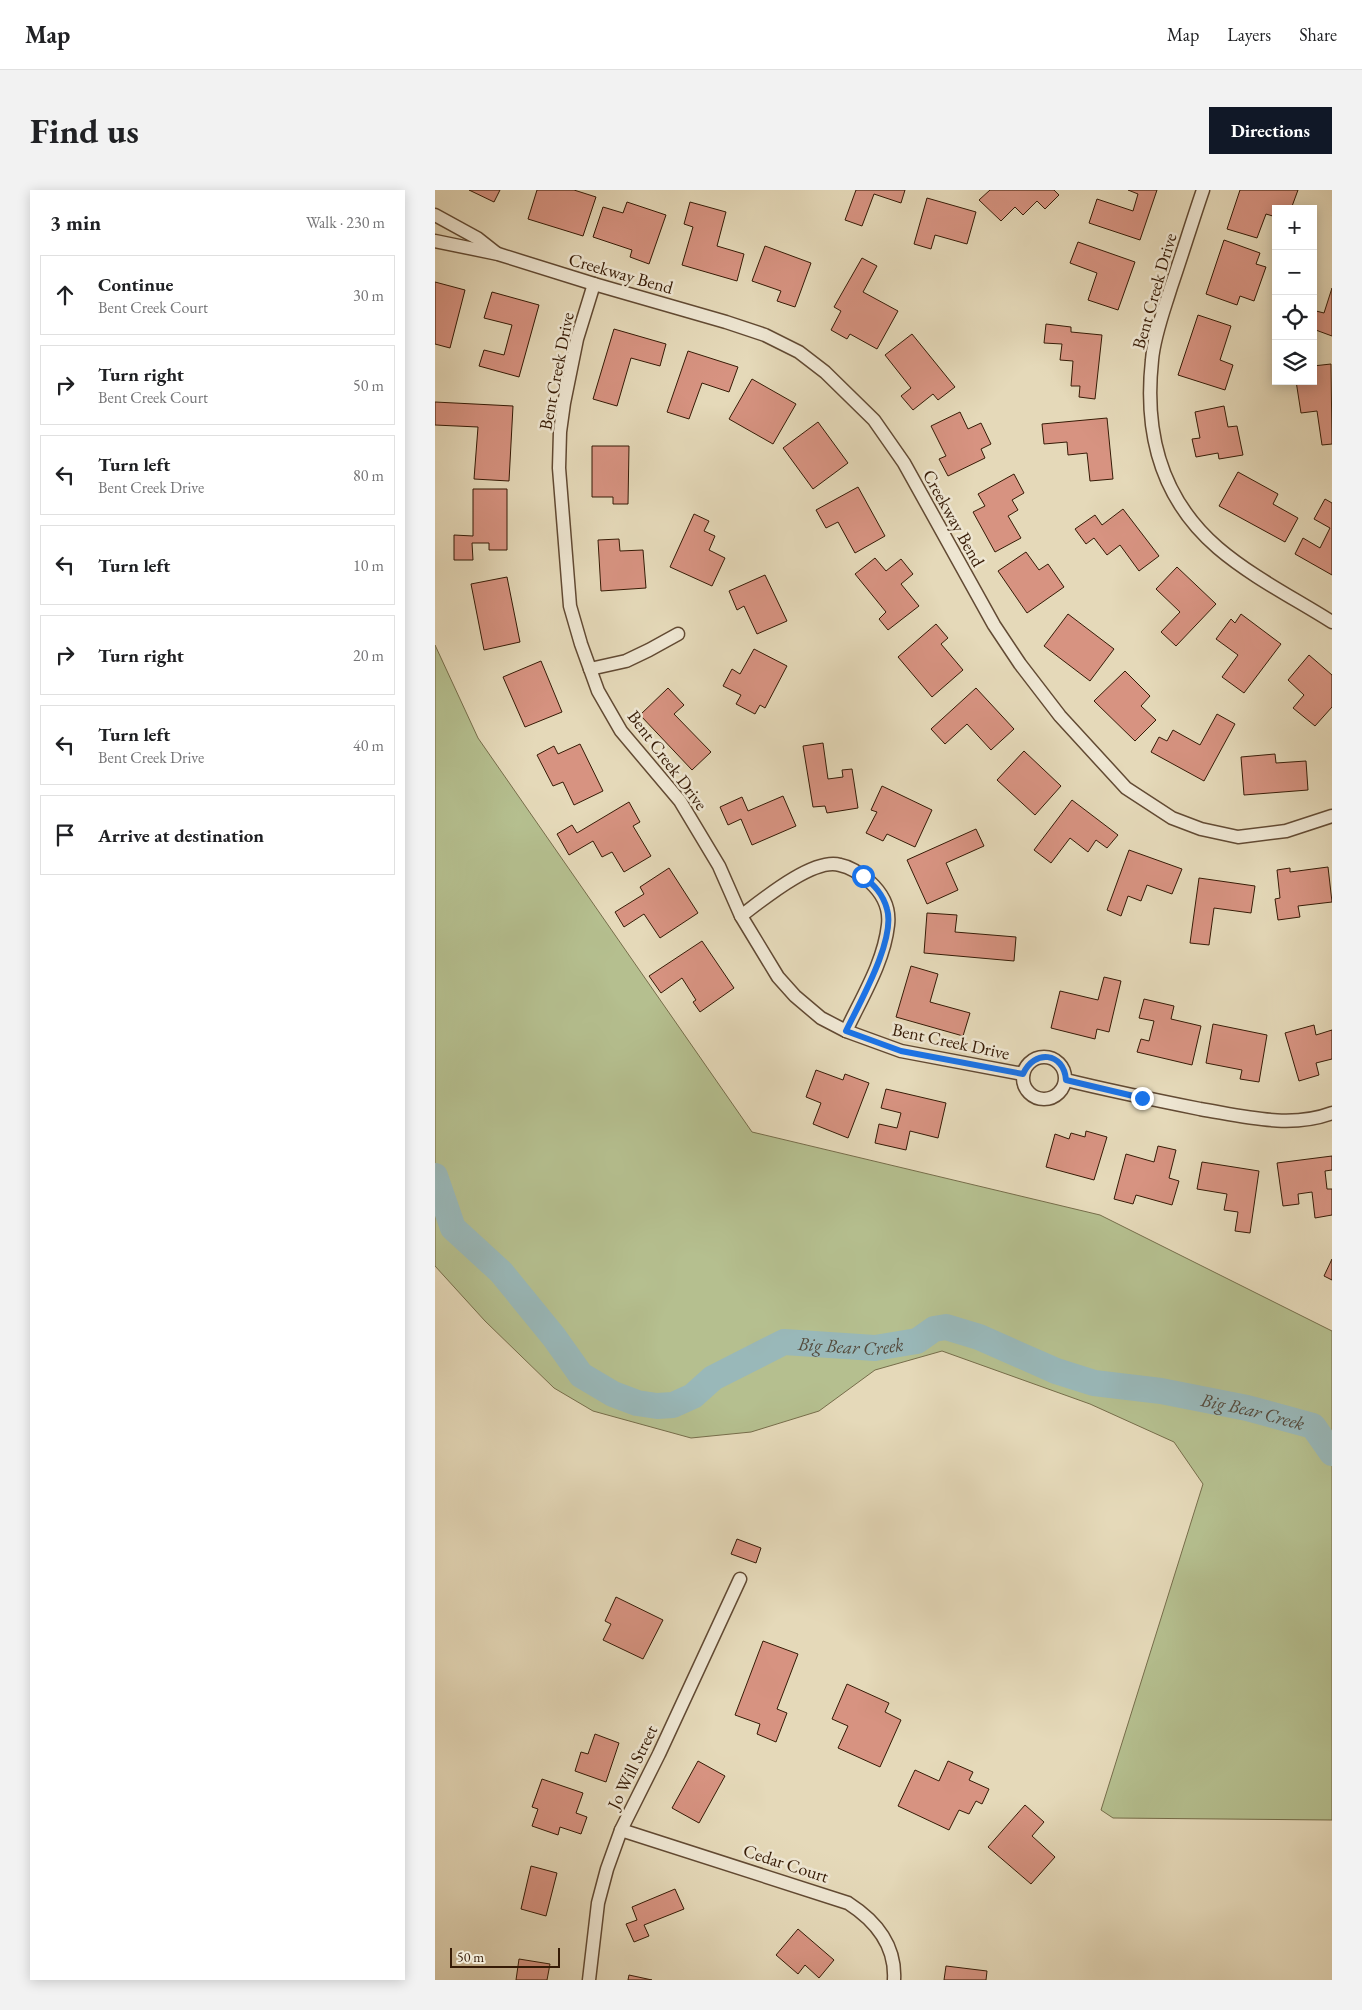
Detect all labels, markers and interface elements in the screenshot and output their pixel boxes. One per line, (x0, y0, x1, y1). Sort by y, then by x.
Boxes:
text: Map (25, 19, 70, 50)
text: Map (1167, 23, 1199, 46)
text: Layers (1227, 23, 1271, 46)
text: Share (1299, 23, 1337, 46)
button: Directions (1209, 107, 1332, 154)
text: Find us (30, 108, 139, 153)
map controls (1272, 205, 1317, 385)
button: + (1272, 205, 1317, 250)
text: 3 min (50, 209, 101, 236)
text: Walk · 230 m (306, 212, 385, 233)
street label: Bent Creek Drive (1126, 230, 1182, 352)
street label: Creekway Bend (566, 247, 677, 299)
button: − (1272, 250, 1317, 295)
text: Continue (98, 272, 173, 297)
icon: ahead (51, 281, 79, 309)
text: 30 m (353, 285, 384, 306)
button: locate (1272, 295, 1317, 340)
text: Bent Creek Court (98, 297, 208, 318)
street label: Bent Creek Drive (533, 310, 579, 432)
button: layers (1272, 340, 1317, 385)
text: Turn right (98, 362, 184, 387)
icon: right (51, 371, 79, 399)
text: 50 m (353, 375, 384, 396)
text: Bent Creek Court (98, 387, 208, 408)
text: Turn left (98, 452, 170, 477)
icon: left (51, 461, 79, 489)
text: 80 m (353, 465, 384, 486)
street label: Creekway Bend (918, 465, 991, 572)
text: Bent Creek Drive (98, 477, 204, 498)
icon: left (51, 551, 79, 579)
text: Turn left (98, 553, 170, 578)
text: 10 m (353, 555, 384, 576)
icon: right (51, 641, 79, 669)
text: Turn right (98, 643, 184, 668)
text: 20 m (353, 645, 384, 666)
street label: Bent Creek Drive (623, 705, 713, 815)
text: Turn left (98, 722, 170, 747)
icon: left (51, 731, 79, 759)
text: 40 m (353, 735, 384, 756)
text: Bent Creek Drive (98, 747, 204, 768)
icon: arrive (51, 821, 79, 849)
text: Arrive at destination (98, 823, 264, 848)
route start (852, 865, 875, 888)
street label: Bent Creek Drive (890, 1017, 1012, 1065)
route end (1131, 1087, 1154, 1110)
water label: Big Bear Creek (796, 1330, 906, 1361)
water label: Big Bear Creek (1198, 1387, 1308, 1436)
street label: Jo Will Street (601, 1721, 662, 1815)
street label: Cedar Court (740, 1838, 832, 1888)
scale bar (450, 1945, 560, 1968)
text: 50 m (457, 1948, 484, 1966)

